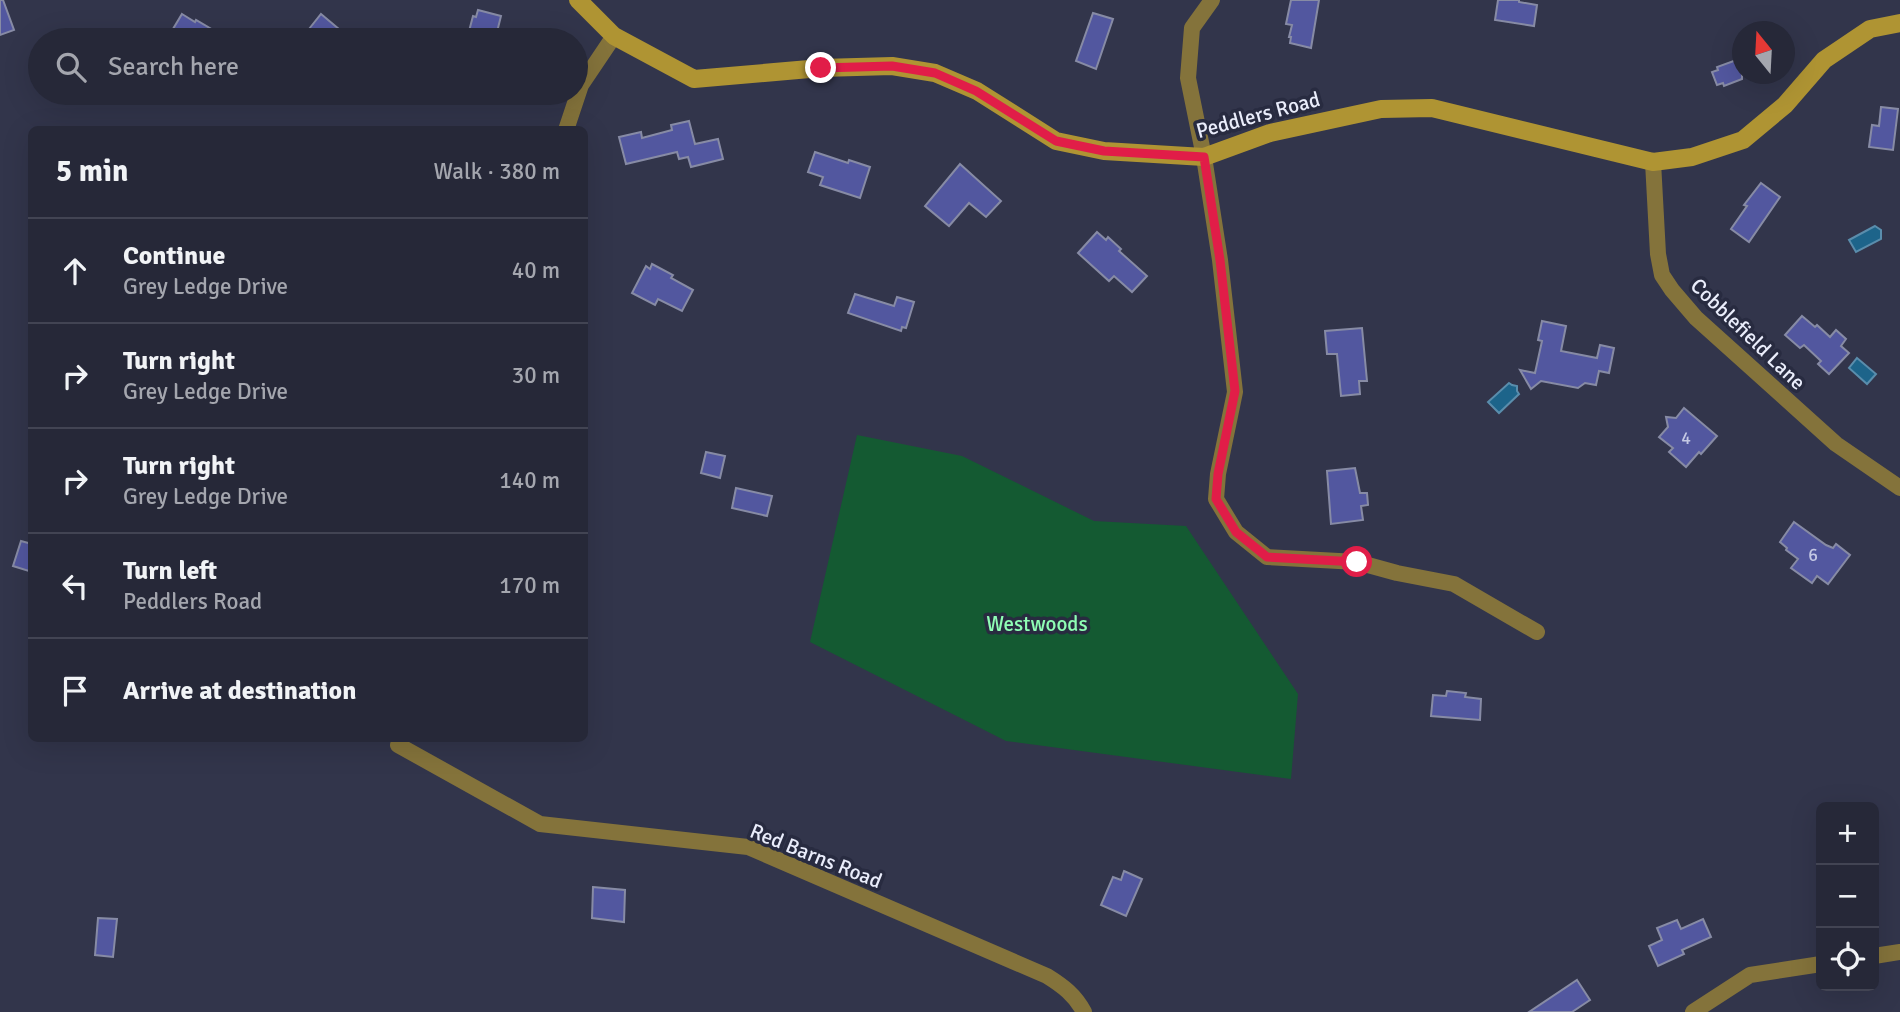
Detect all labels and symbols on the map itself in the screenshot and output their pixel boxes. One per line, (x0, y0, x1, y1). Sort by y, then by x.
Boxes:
north arrow (1732, 21, 1795, 84)
route end (805, 52, 836, 83)
street label: Peddlers Road (1193, 86, 1323, 144)
street label: Cobblefield Lane (1685, 273, 1811, 395)
house number: 4 (1681, 427, 1691, 449)
house number: 6 (1808, 544, 1818, 566)
route start (1341, 546, 1372, 577)
park label: Westwoods (986, 611, 1088, 637)
street label: Red Barns Road (746, 818, 886, 894)

